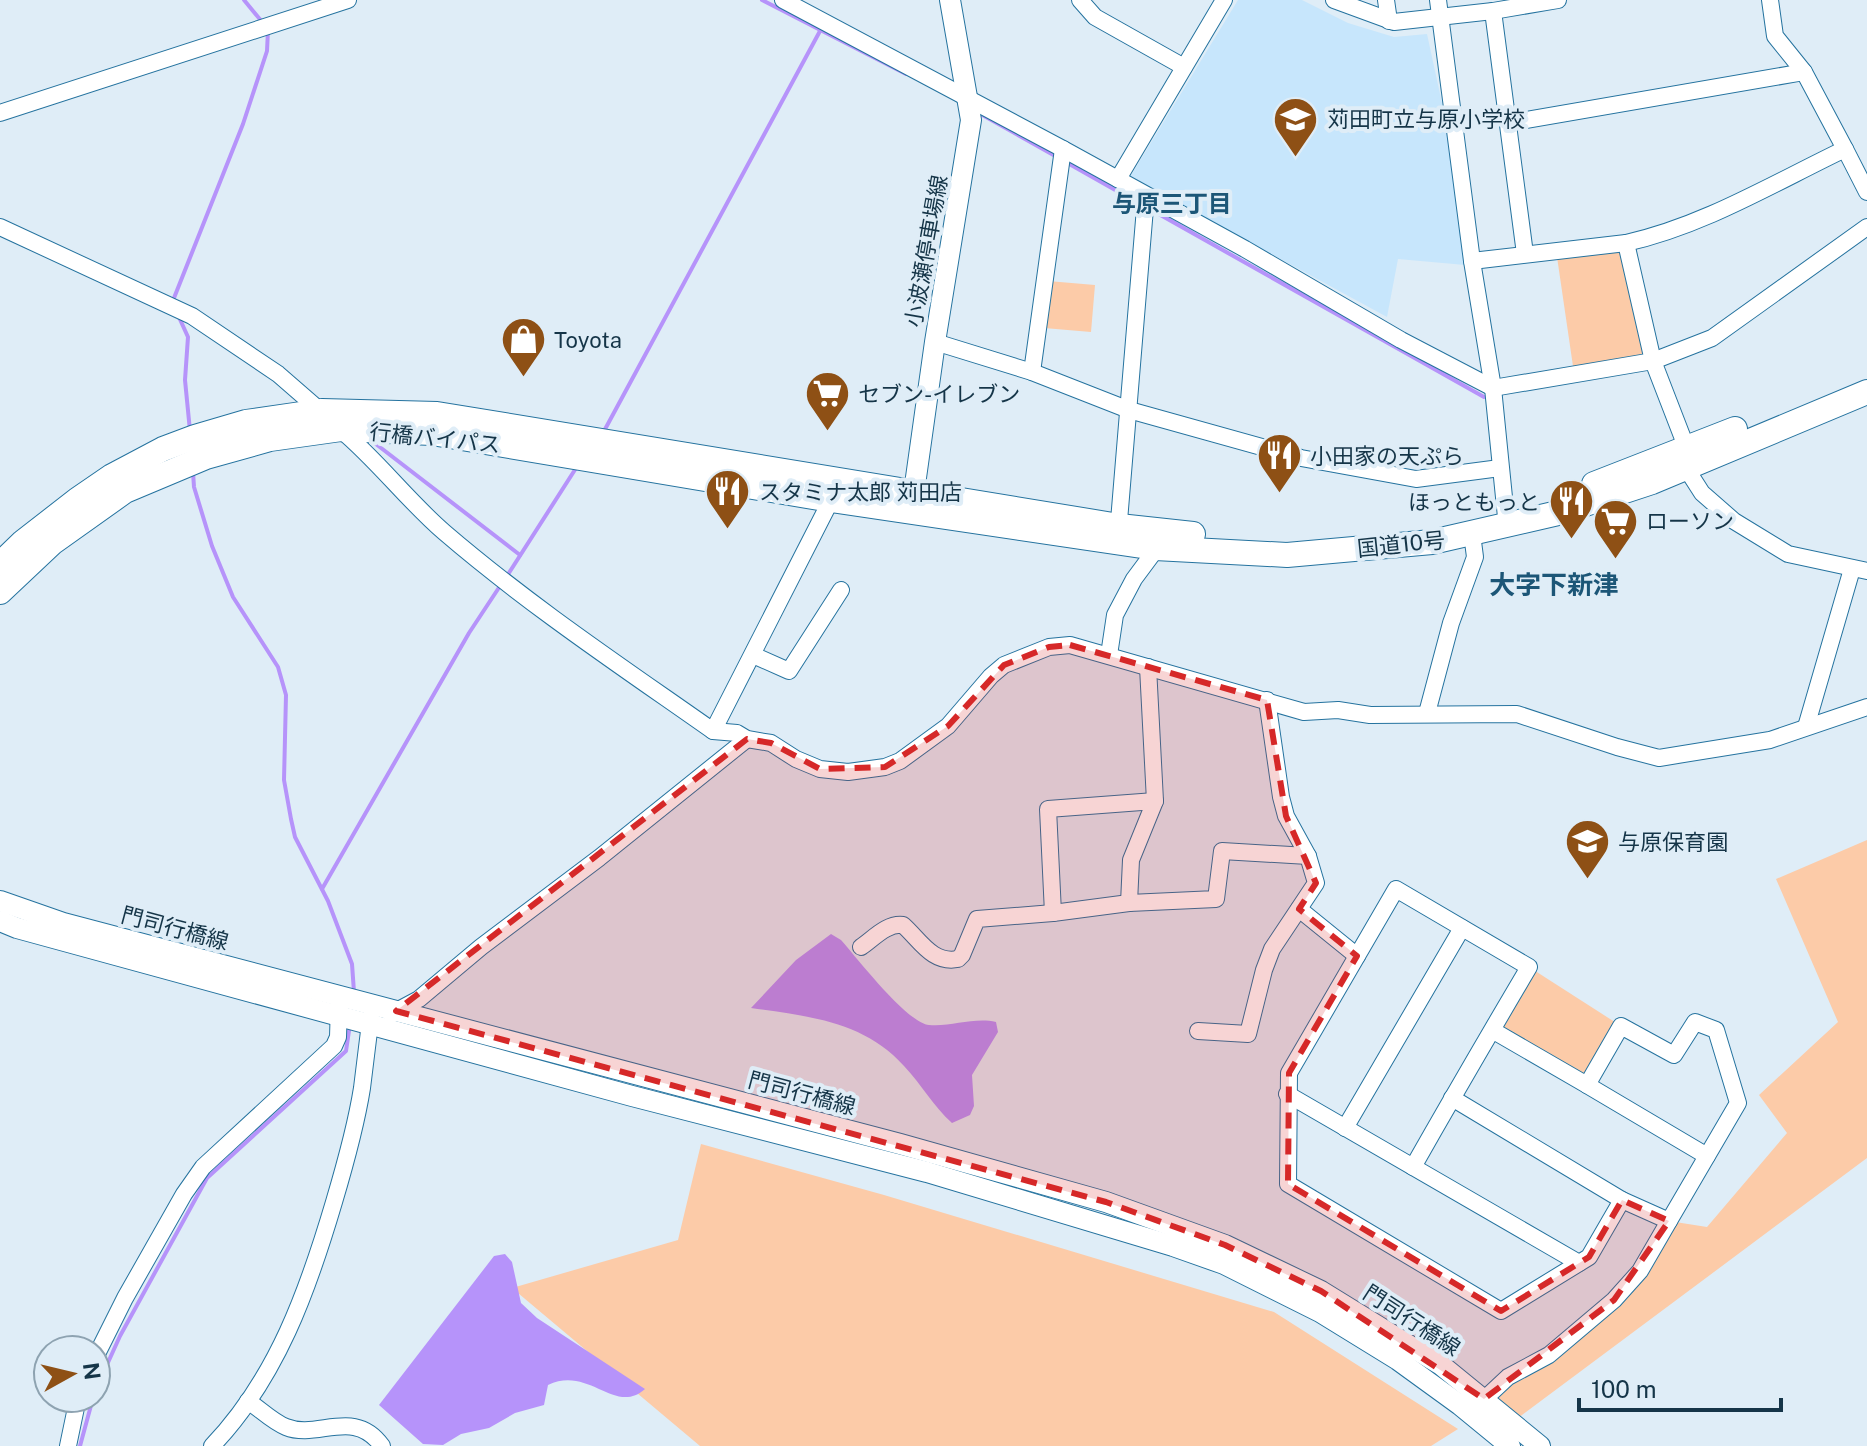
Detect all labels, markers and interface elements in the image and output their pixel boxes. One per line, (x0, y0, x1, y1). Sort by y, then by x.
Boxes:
school or university icon: 苅田町立与原小学校 (1272, 95, 1320, 158)
place label: 苅田町立与原小学校 (1327, 106, 1525, 132)
street label: 小波瀬停車場線 (900, 173, 952, 329)
district label: 与原三丁目 (1112, 189, 1232, 217)
shop icon: Toyota (499, 316, 547, 379)
place label: Toyota (554, 327, 622, 353)
supermarket icon: セブン-イレブン (803, 370, 851, 433)
place label: セブン-イレブン (858, 381, 1020, 407)
street label: 行橋バイパス (368, 418, 502, 458)
restaurant icon: 小田家の天ぷら (1255, 432, 1303, 495)
place label: 小田家の天ぷら (1310, 443, 1464, 469)
restaurant icon: スタミナ太郎 苅田店 (704, 468, 752, 531)
restaurant icon: ほっともっと (1547, 478, 1595, 541)
place label: スタミナ太郎 苅田店 (759, 479, 962, 505)
place label: ほっともっと (1408, 489, 1540, 515)
supermarket icon: ローソン (1591, 497, 1639, 560)
place label: ローソン (1646, 508, 1734, 534)
street label: 国道10号 (1356, 526, 1446, 562)
district label: 大字下新津 (1489, 569, 1619, 600)
school or university icon: 与原保育園 (1563, 818, 1611, 881)
place label: 与原保育園 (1618, 829, 1728, 855)
street label: 門司行橋線 (119, 901, 231, 955)
street label: 門司行橋線 (746, 1066, 858, 1120)
street label: 門司行橋線 (1359, 1279, 1465, 1361)
north arrow (32, 1334, 112, 1414)
text: N (78, 1361, 106, 1382)
scale bar (1579, 1362, 1781, 1412)
text: 100 m (1591, 1375, 1657, 1403)

